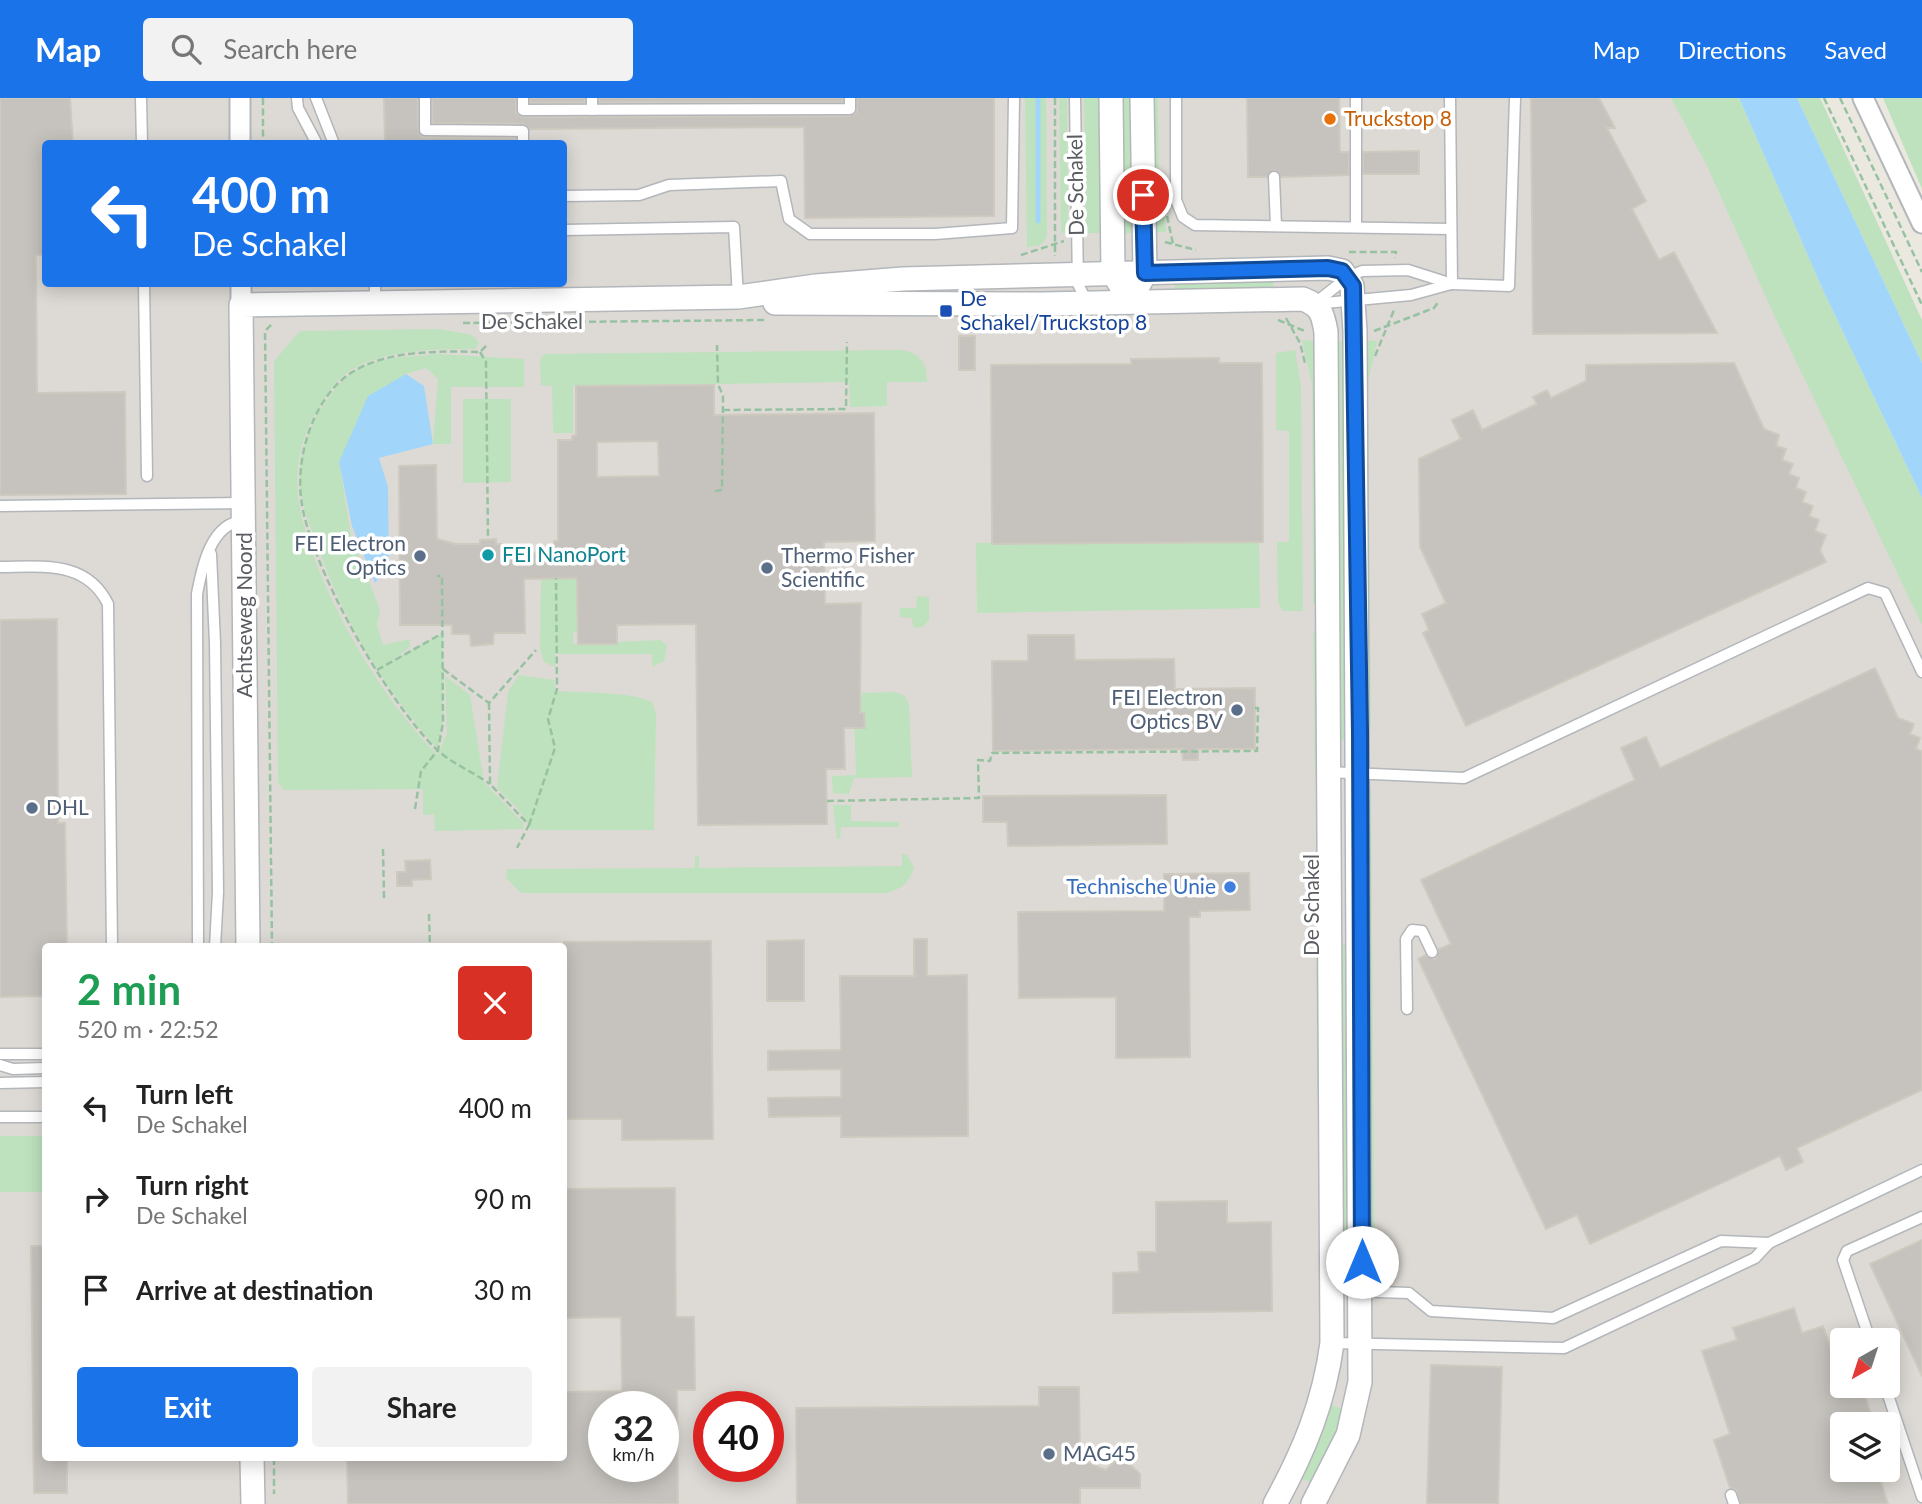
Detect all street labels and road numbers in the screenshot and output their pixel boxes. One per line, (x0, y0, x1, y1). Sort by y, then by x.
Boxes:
street label: De Schakel (1061, 134, 1088, 236)
street label: De Schakel (481, 308, 583, 333)
street label: Achtseweg Noord (231, 532, 256, 698)
street label: De Schakel (1298, 854, 1323, 956)

